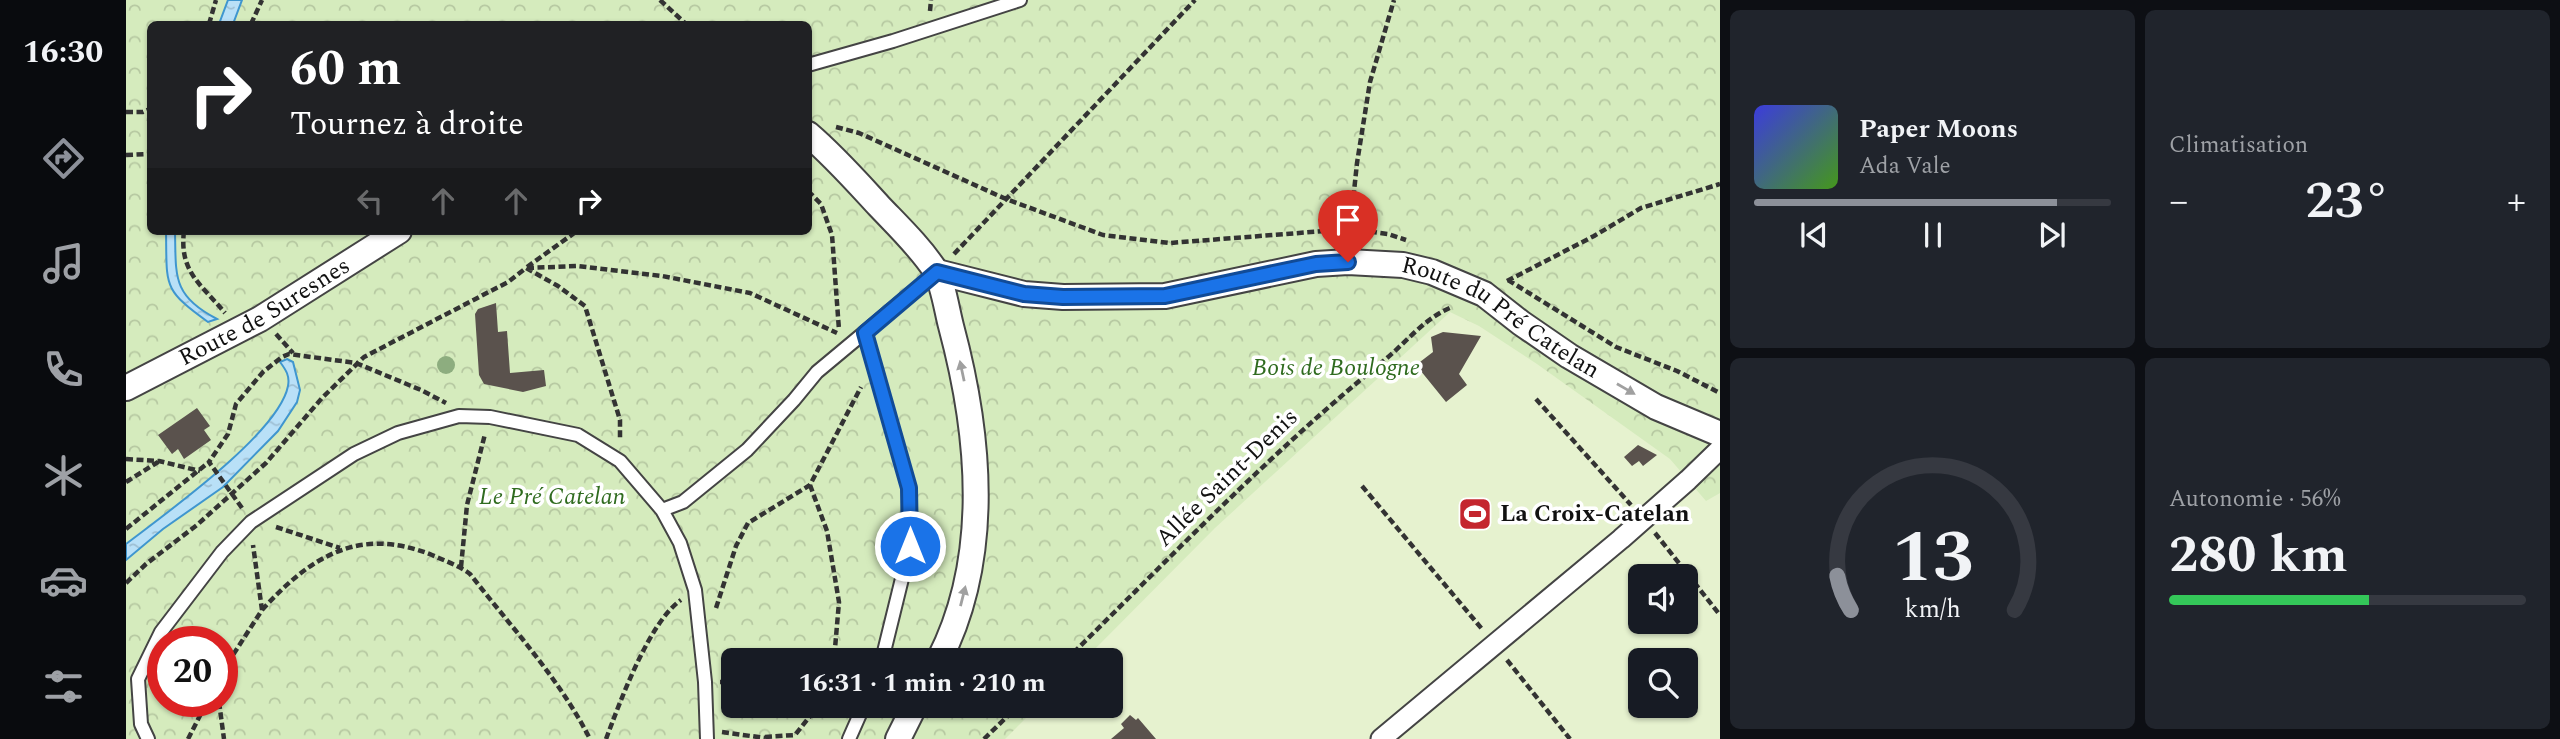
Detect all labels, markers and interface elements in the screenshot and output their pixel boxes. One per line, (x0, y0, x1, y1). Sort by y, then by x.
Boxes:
text: 16:30 (23, 28, 103, 77)
text: 60 m (290, 32, 401, 107)
icon: right (175, 49, 266, 140)
text: Tournez à droite (290, 100, 524, 149)
text: Paper Moons (1859, 109, 2018, 149)
text: Climatisation (2169, 128, 2308, 163)
icon: directions (39, 134, 88, 183)
text: Ada Vale (1859, 149, 1951, 184)
text: 23° (2305, 162, 2390, 241)
text: − (2169, 173, 2188, 231)
text: + (2507, 173, 2526, 231)
icon: left (351, 182, 389, 220)
icon: ahead (424, 182, 462, 220)
icon: ahead (497, 182, 535, 220)
icon: right (570, 182, 608, 220)
pin (1318, 190, 1378, 262)
icon: arrive (1329, 201, 1367, 239)
icon: previous (1795, 216, 1833, 254)
icon: pause (1914, 216, 1952, 254)
icon: next (2033, 216, 2071, 254)
icon: music (39, 239, 88, 288)
street label: Route du Pré Catelan (1398, 247, 1607, 388)
street label: Route de Suresnes (172, 248, 357, 376)
icon: phone (39, 345, 88, 394)
park label: Bois de Boulogne (1252, 350, 1420, 386)
one-way arrow (956, 360, 967, 382)
one-way arrow (1616, 383, 1635, 395)
street label: Allée Saint-Denis (1147, 400, 1307, 556)
icon: climate (39, 451, 88, 500)
park label: Le Pré Catelan (479, 479, 626, 515)
text: Autonomie · 56% (2169, 482, 2341, 517)
sports icon: La Croix-Catelan (1456, 495, 1494, 533)
place label: La Croix-Catelan (1500, 496, 1690, 532)
text: 13 (1892, 503, 1973, 614)
position arrow (873, 509, 947, 583)
text: 280 km (2169, 516, 2348, 595)
icon: car (39, 556, 88, 605)
map controls (1628, 564, 1698, 718)
button: sound (1628, 564, 1698, 634)
one-way arrow (958, 585, 969, 607)
text: km/h (1904, 590, 1961, 628)
speed limit sign: 20 (147, 626, 238, 717)
button: search (1628, 648, 1698, 718)
icon: filters (39, 662, 88, 711)
text: 16:31 · 1 min · 210 m (798, 663, 1046, 703)

